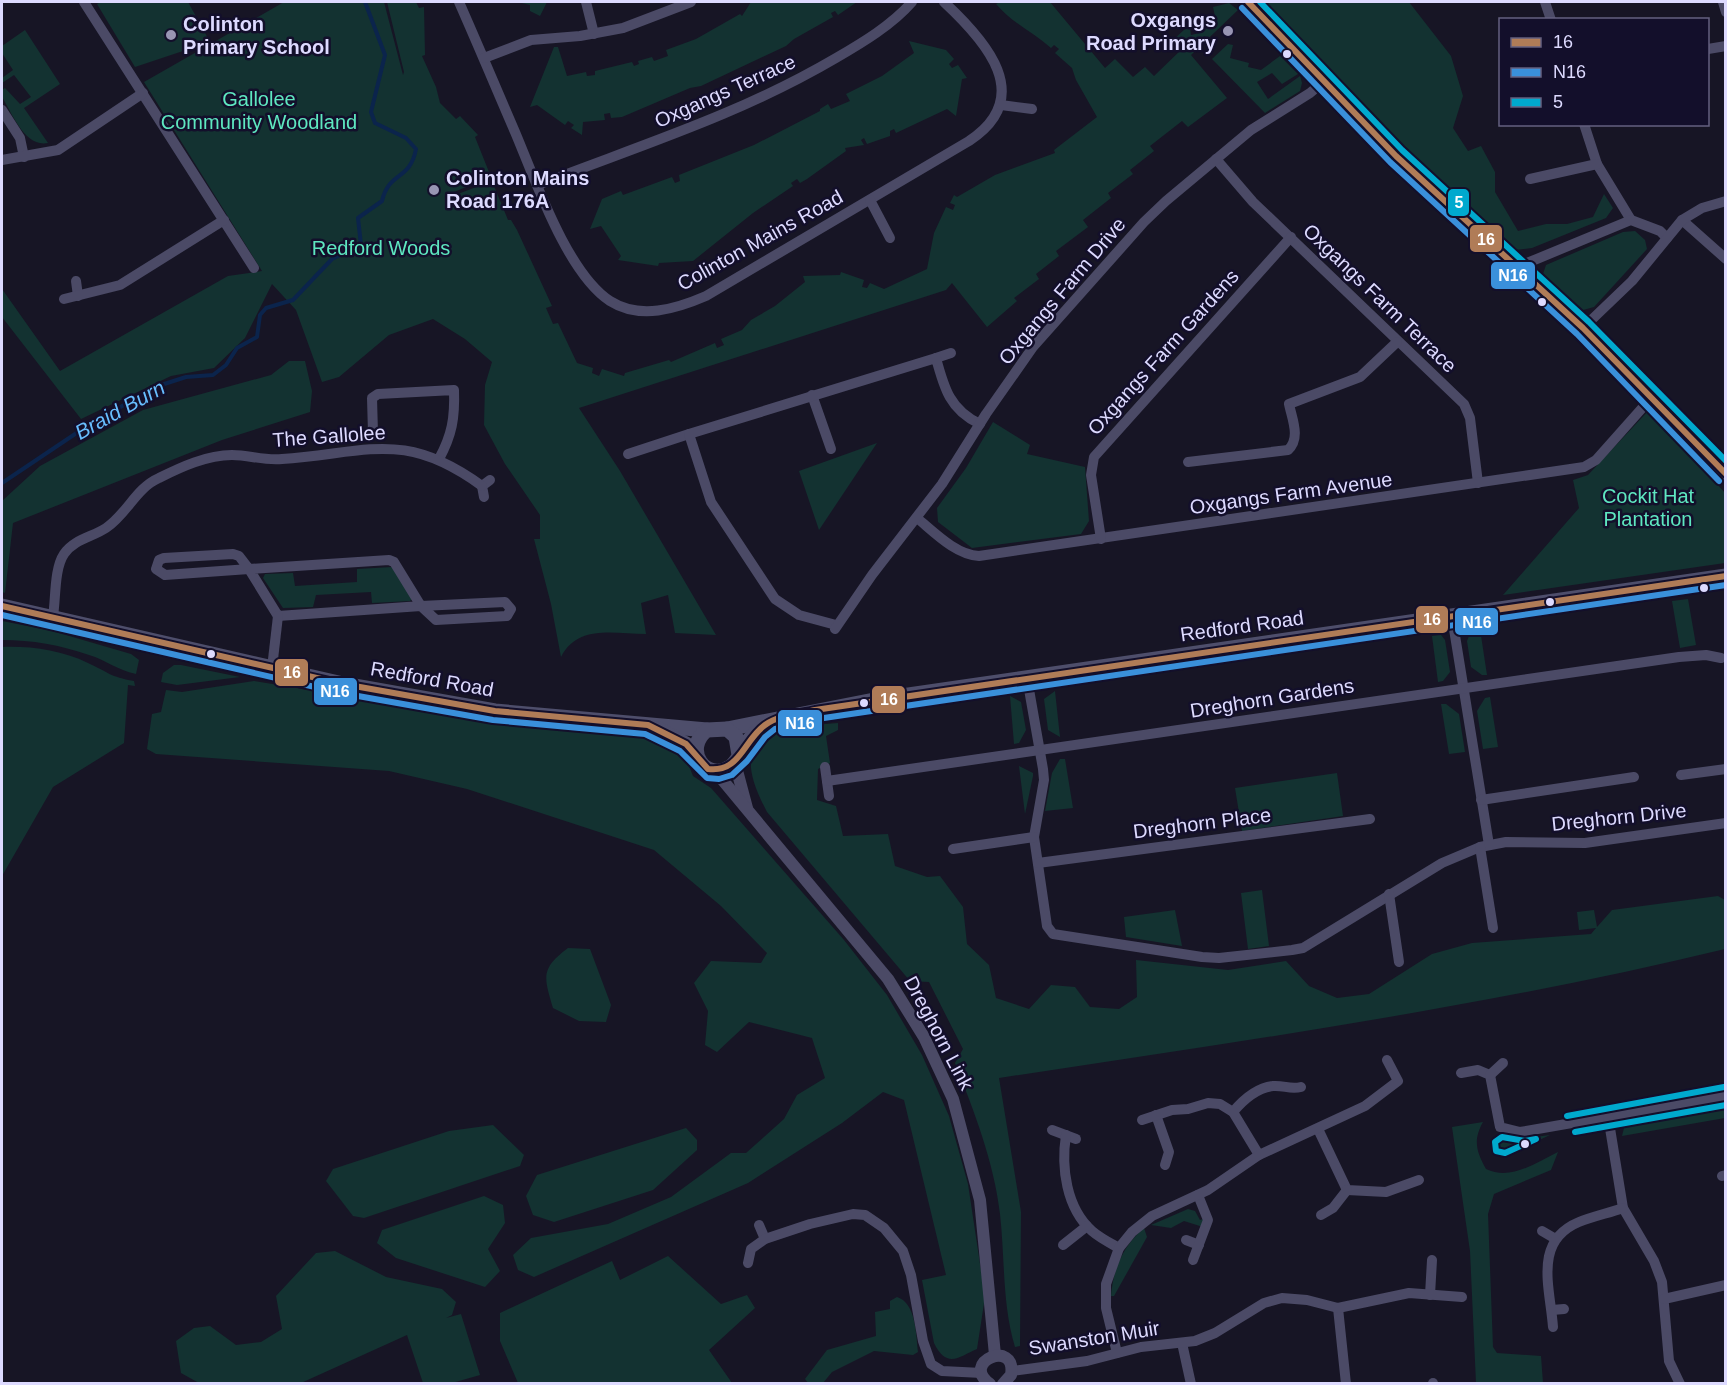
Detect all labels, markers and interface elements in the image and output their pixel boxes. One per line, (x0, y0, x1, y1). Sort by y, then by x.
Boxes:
place label: Oxgangs Road Primary (1086, 9, 1217, 54)
place label: Colinton Primary School (183, 13, 330, 58)
legend (1499, 18, 1709, 126)
marker: Oxgangs Road Primary (1221, 24, 1235, 38)
marker: Colinton Primary School (164, 28, 178, 42)
text: 16 (1553, 32, 1573, 52)
unlabelled marker (1281, 48, 1293, 60)
street label: Oxgangs Terrace (651, 50, 799, 132)
text: N16 (1553, 62, 1586, 82)
park label: Gallolee Community Woodland (161, 88, 357, 133)
text: 5 (1553, 92, 1563, 112)
place label: Colinton Mains Road 176A (446, 167, 589, 212)
marker: Colinton Mains Road 176A (427, 183, 441, 197)
street label: Colinton Mains Road (673, 185, 847, 295)
line badge: 5 (1447, 188, 1470, 217)
text: 5 (1455, 194, 1464, 211)
street label: Oxgangs Farm Drive (994, 213, 1130, 369)
street label: Oxgangs Farm Terrace (1299, 219, 1461, 377)
line badge: 16 (1469, 224, 1503, 253)
text: 16 (1477, 231, 1495, 248)
park label: Redford Woods (312, 237, 450, 259)
line badge: N16 (1490, 261, 1536, 290)
street label: Oxgangs Farm Gardens (1083, 265, 1243, 439)
text: N16 (1498, 267, 1528, 284)
unlabelled marker (1536, 296, 1548, 308)
water label: Braid Burn (71, 375, 169, 444)
street label: The Gallolee (272, 421, 386, 451)
street label: Oxgangs Farm Avenue (1188, 468, 1394, 518)
park label: Cockit Hat Plantation (1602, 485, 1695, 530)
unlabelled marker (1698, 582, 1710, 594)
unlabelled marker (1544, 596, 1556, 608)
line badge: 16 (1415, 605, 1449, 634)
street label: Redford Road (1179, 606, 1305, 646)
line badge: N16 (1454, 607, 1499, 636)
text: 16 (1423, 611, 1441, 628)
text: N16 (1462, 614, 1492, 631)
unlabelled marker (205, 648, 217, 660)
street label: Redford Road (369, 657, 495, 701)
line badge: 16 (274, 658, 309, 687)
text: 16 (283, 664, 301, 681)
street label: Dreghorn Gardens (1188, 674, 1356, 722)
line badge: N16 (313, 677, 358, 706)
text: N16 (320, 683, 350, 700)
line badge: 16 (871, 685, 906, 714)
text: 16 (880, 691, 898, 708)
unlabelled marker (858, 697, 870, 709)
line badge: N16 (777, 709, 823, 737)
text: N16 (785, 715, 815, 732)
street label: Dreghorn Drive (1550, 799, 1688, 835)
street label: Dreghorn Place (1132, 804, 1272, 842)
street label: Dreghorn Link (900, 972, 979, 1095)
unlabelled marker (1519, 1138, 1531, 1150)
street label: Swanston Muir (1027, 1317, 1161, 1359)

